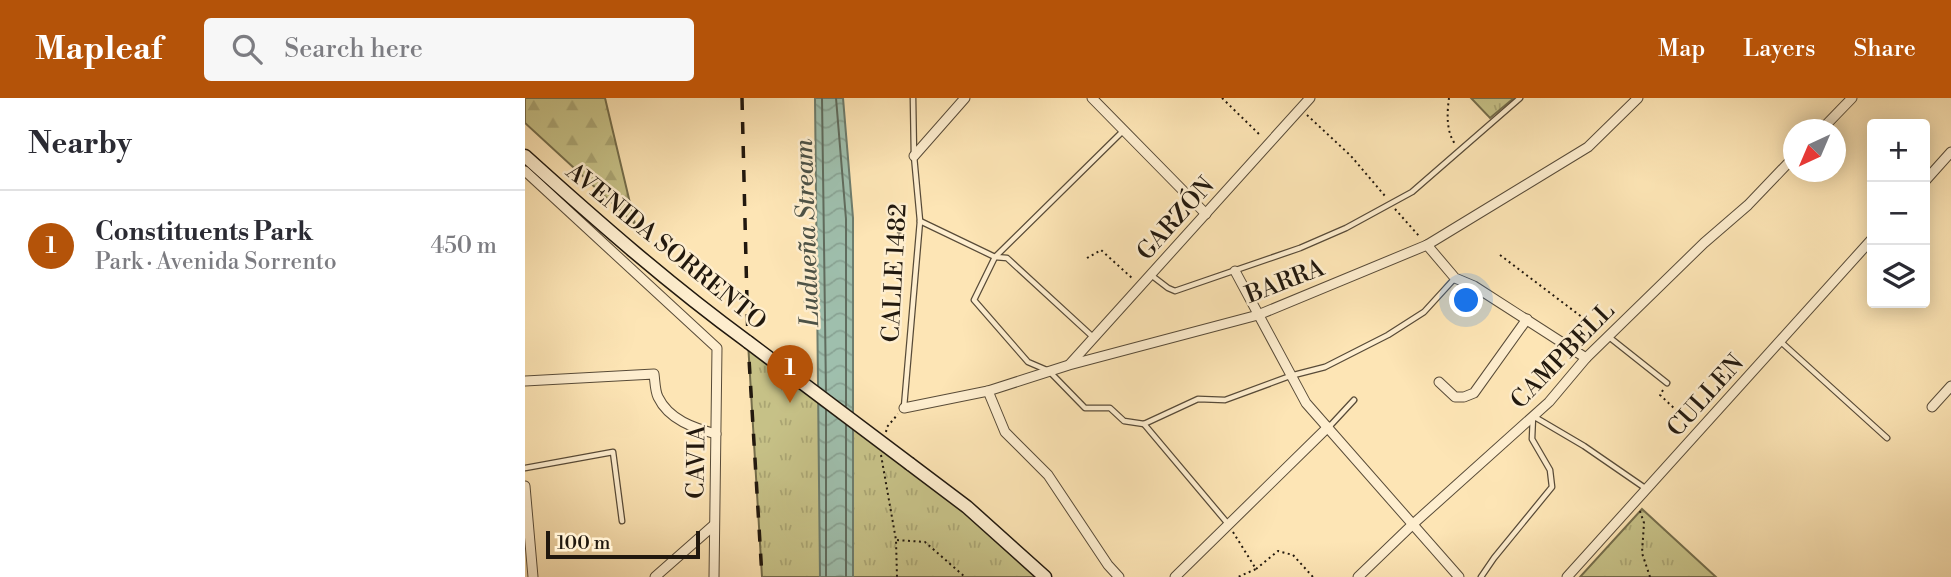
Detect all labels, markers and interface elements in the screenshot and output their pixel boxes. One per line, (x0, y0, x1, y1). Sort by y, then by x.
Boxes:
search box (204, 18, 694, 81)
text: Mapleaf (35, 29, 162, 70)
icon: search (228, 30, 266, 68)
text: Search here (284, 33, 423, 65)
text: Map (1658, 34, 1705, 64)
text: Layers (1743, 34, 1815, 64)
text: Share (1853, 34, 1916, 64)
north arrow (1783, 119, 1846, 182)
map controls (1867, 119, 1930, 308)
button: + (1867, 119, 1930, 182)
text: Nearby (28, 125, 132, 163)
water label: Ludueña Stream (788, 138, 826, 329)
street label: AVENIDA SORRENTO (559, 156, 772, 337)
street label: GARZÓN (1129, 170, 1221, 267)
button: − (1867, 182, 1930, 245)
street label: CALLE 1482 (876, 203, 914, 343)
text: Constituents Park (95, 216, 313, 248)
text: 1 (45, 232, 57, 260)
text: 450 m (431, 232, 497, 260)
button: layers (1867, 245, 1930, 308)
text: Park · Avenida Sorrento (95, 248, 337, 276)
street label: BARRA (1240, 253, 1329, 311)
your location (1449, 283, 1483, 317)
street label: CAMPBELL (1505, 296, 1621, 416)
pin: 1 (767, 345, 813, 403)
street label: CULLEN (1661, 349, 1751, 443)
street label: CAVIA (681, 424, 713, 499)
scale bar (546, 528, 700, 560)
text: 100 m (557, 531, 610, 555)

